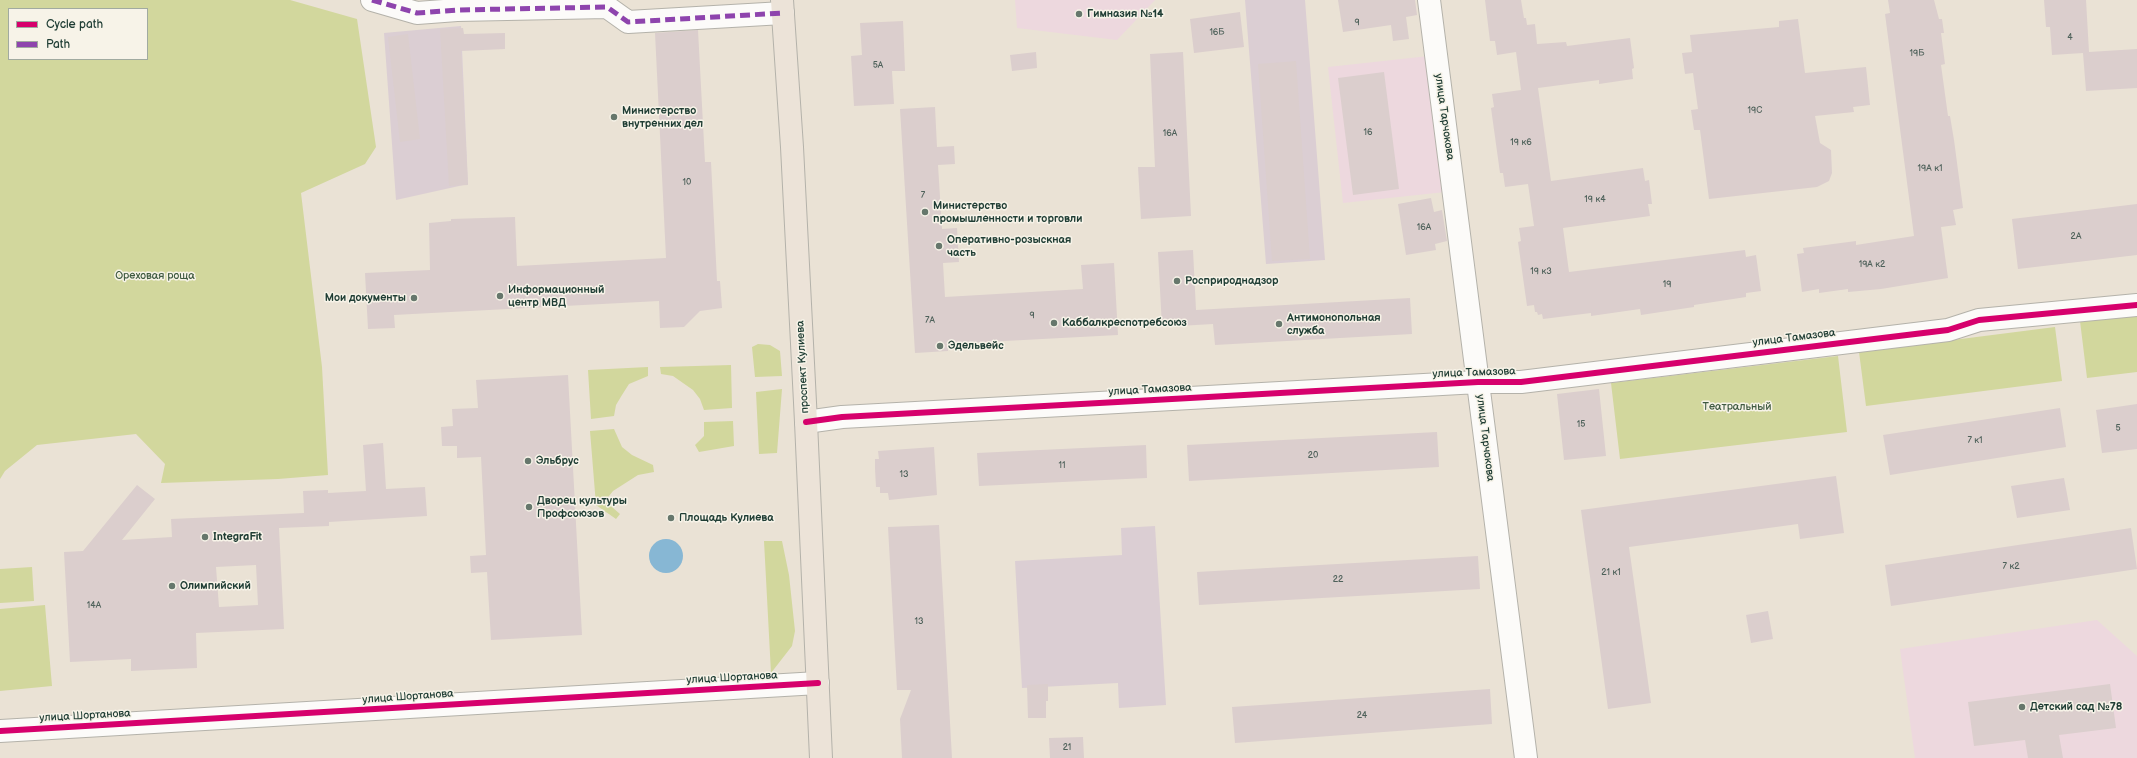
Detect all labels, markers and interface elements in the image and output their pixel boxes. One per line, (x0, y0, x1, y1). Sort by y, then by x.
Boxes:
place label: Гимназия №14 (1087, 7, 1164, 21)
legend (8, 8, 148, 60)
marker: Гимназия №14 (1074, 9, 1084, 19)
text: Cycle path (46, 17, 103, 32)
house number: 9 (1354, 18, 1360, 28)
house number: 16Б (1209, 28, 1225, 38)
house number: 4 (2067, 33, 2073, 43)
text: Path (46, 37, 70, 52)
house number: 19Б (1910, 49, 1924, 59)
house number: 5А (873, 61, 883, 71)
street label: улица Тарчокова (1431, 73, 1457, 161)
place label: Министерство внутренних дел (622, 104, 703, 130)
house number: 19С (1748, 106, 1762, 116)
marker: Министерство внутренних дел (609, 112, 619, 122)
house number: 16 (1364, 128, 1372, 138)
house number: 16А (1163, 129, 1177, 139)
house number: 19 к6 (1510, 138, 1532, 148)
house number: 19А к1 (1918, 164, 1942, 174)
house number: 10 (683, 178, 691, 188)
house number: 7 (921, 191, 925, 201)
house number: 19 к4 (1584, 195, 1606, 205)
place label: Министерство промышленности и торговли (933, 199, 1082, 225)
marker: Министерство промышленности и торговли (920, 207, 930, 217)
house number: 16А (1417, 223, 1431, 233)
house number: 2А (2071, 232, 2081, 242)
place label: Оперативно-розыскная часть (947, 233, 1071, 259)
marker: Оперативно-розыскная часть (934, 241, 944, 251)
house number: 19А к2 (1859, 260, 1885, 270)
house number: 19 к3 (1530, 267, 1552, 277)
park label: Ореховая роща (115, 269, 195, 283)
place label: Росприроднадзор (1185, 274, 1279, 288)
marker: Росприроднадзор (1172, 276, 1182, 286)
house number: 19 (1663, 280, 1671, 290)
place label: Информационный центр МВД (508, 283, 604, 309)
place label: Мои документы (325, 291, 406, 305)
marker: Информационный центр МВД (495, 291, 505, 301)
marker: Мои документы (409, 293, 419, 303)
house number: 9 (1029, 311, 1035, 321)
place label: Антимонопольная служба (1287, 311, 1381, 337)
house number: 7А (925, 316, 935, 326)
place label: Каббалкреспотребсоюз (1062, 316, 1187, 330)
marker: Каббалкреспотребсоюз (1049, 318, 1059, 328)
marker: Антимонопольная служба (1274, 319, 1284, 329)
street label: проспект Кулиева (794, 320, 812, 414)
street label: улица Тамазова (1752, 326, 1836, 350)
place label: Эдельвейс (948, 339, 1004, 353)
marker: Эдельвейс (935, 341, 945, 351)
street label: улица Тамазова (1432, 365, 1516, 381)
street label: улица Тамазова (1108, 381, 1192, 399)
street label: улица Тарчокова (1473, 394, 1497, 482)
park label: Театральный (1703, 400, 1771, 414)
house number: 15 (1577, 420, 1585, 430)
house number: 5 (2115, 424, 2121, 434)
house number: 7 к1 (1967, 436, 1983, 446)
house number: 20 (1308, 451, 1318, 461)
place label: Эльбрус (536, 454, 579, 468)
marker: Эльбрус (523, 456, 533, 466)
house number: 11 (1059, 461, 1065, 471)
house number: 13 (899, 470, 909, 480)
place label: Дворец культуры Профсоюзов (537, 494, 627, 520)
marker: Дворец культуры Профсоюзов (524, 502, 534, 512)
place label: Площадь Кулиева (679, 511, 774, 525)
marker: Площадь Кулиева (666, 513, 676, 523)
place label: IntegraFit (213, 530, 262, 544)
marker: IntegraFit (200, 532, 210, 542)
house number: 7 к2 (2003, 562, 2019, 572)
house number: 21 к1 (1601, 568, 1621, 578)
house number: 22 (1333, 575, 1343, 585)
place label: Олимпийский (180, 579, 251, 593)
marker: Олимпийский (167, 581, 177, 591)
house number: 14А (87, 601, 101, 611)
house number: 13 (914, 617, 924, 627)
street label: улица Шортанова (686, 669, 778, 687)
street label: улица Шортанова (362, 687, 454, 707)
place label: Детский сад №78 (2030, 700, 2122, 714)
marker: Детский сад №78 (2017, 702, 2027, 712)
street label: улица Шортанова (39, 707, 131, 725)
house number: 24 (1357, 711, 1367, 721)
house number: 21 (1063, 743, 1071, 753)

